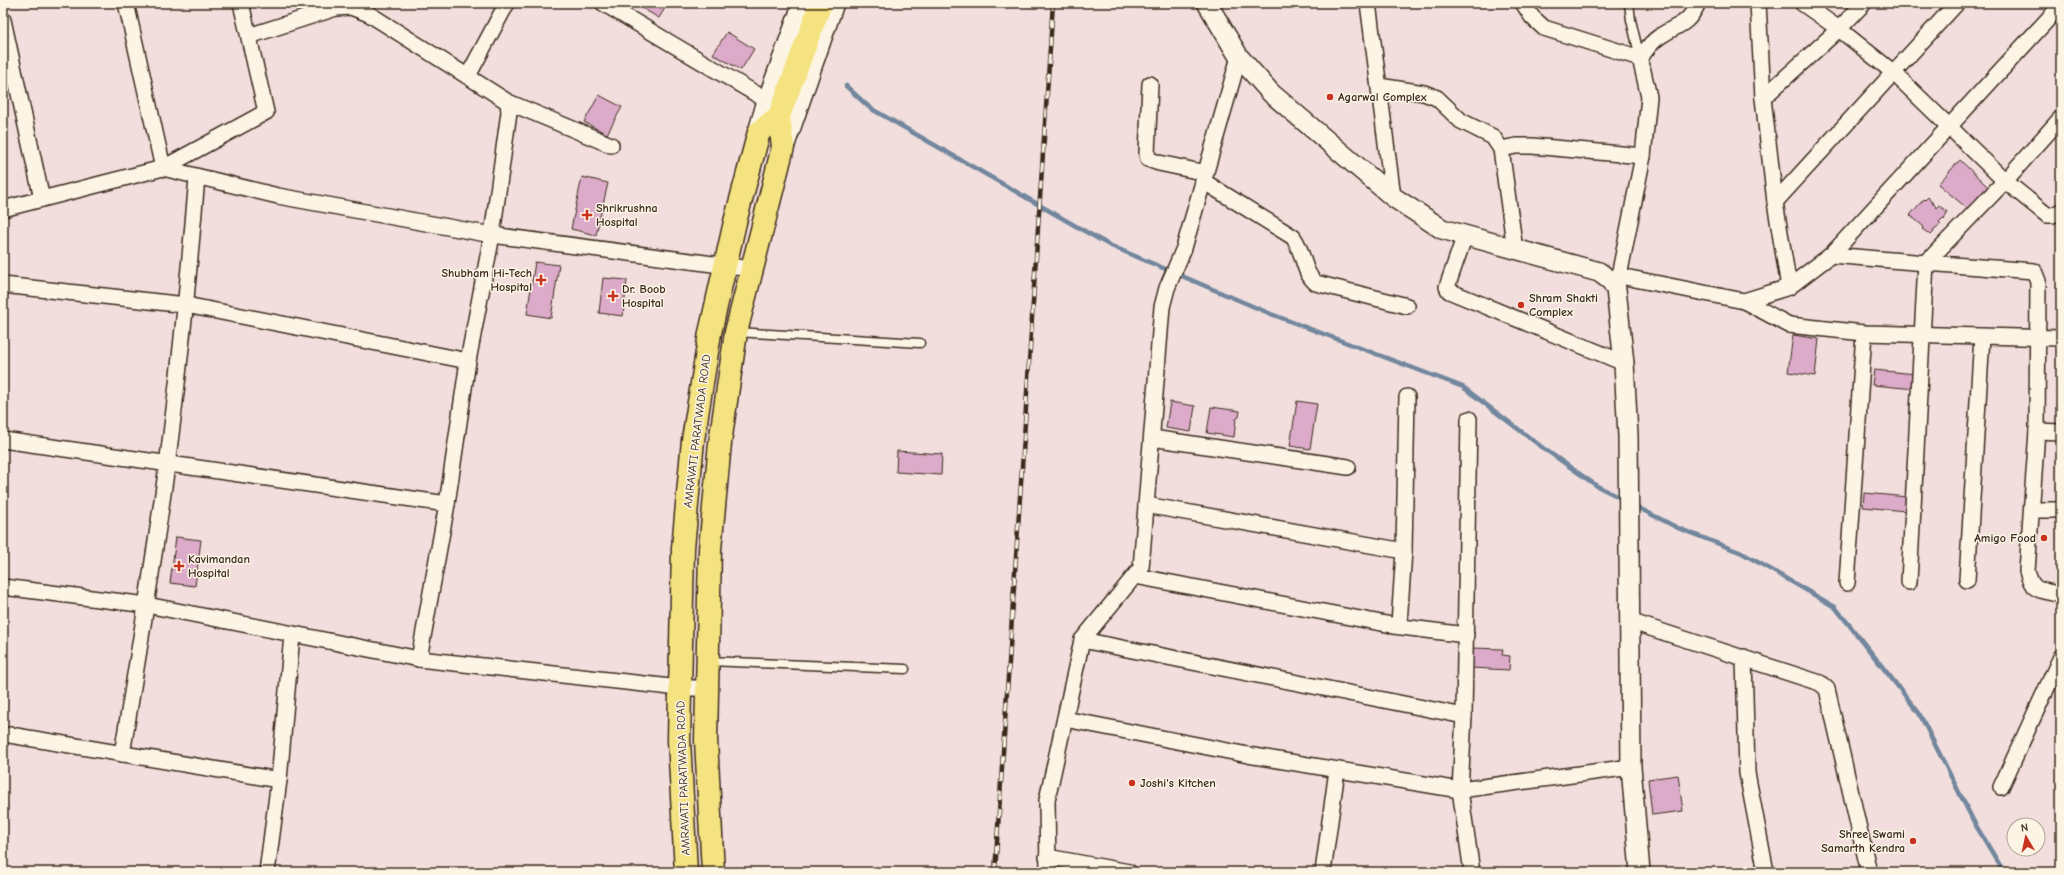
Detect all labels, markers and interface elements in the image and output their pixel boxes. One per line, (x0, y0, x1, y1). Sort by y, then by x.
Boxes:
place label: Agarwal Complex (1338, 90, 1427, 104)
marker: Agarwal Complex (1325, 92, 1335, 102)
place label: Shrikrushna Hospital (596, 201, 658, 229)
marker: Shrikrushna Hospital (581, 209, 593, 221)
place label: Shubham Hi-Tech Hospital (441, 266, 532, 294)
marker: Shubham Hi-Tech Hospital (535, 274, 547, 286)
place label: Dr. Boob Hospital (622, 282, 666, 310)
marker: Dr. Boob Hospital (607, 290, 619, 302)
place label: Shram Shakti Complex (1529, 291, 1598, 319)
marker: Shram Shakti Complex (1516, 300, 1526, 310)
street label: AMRAVATI PARATWADA ROAD (681, 353, 713, 509)
place label: Amigo Food (1974, 531, 2036, 545)
marker: Amigo Food (2039, 533, 2049, 543)
place label: Kavimandan Hospital (188, 552, 250, 580)
marker: Kavimandan Hospital (173, 560, 185, 572)
street label: AMRAVATI PARATWADA ROAD (673, 700, 693, 856)
place label: Joshi's Kitchen (1140, 776, 1216, 790)
marker: Joshi's Kitchen (1127, 778, 1137, 788)
north arrow (2006, 817, 2046, 857)
text: N (2020, 821, 2029, 835)
place label: Shree Swami Samarth Kendra (1821, 827, 1905, 855)
marker: Shree Swami Samarth Kendra (1908, 836, 1918, 846)

